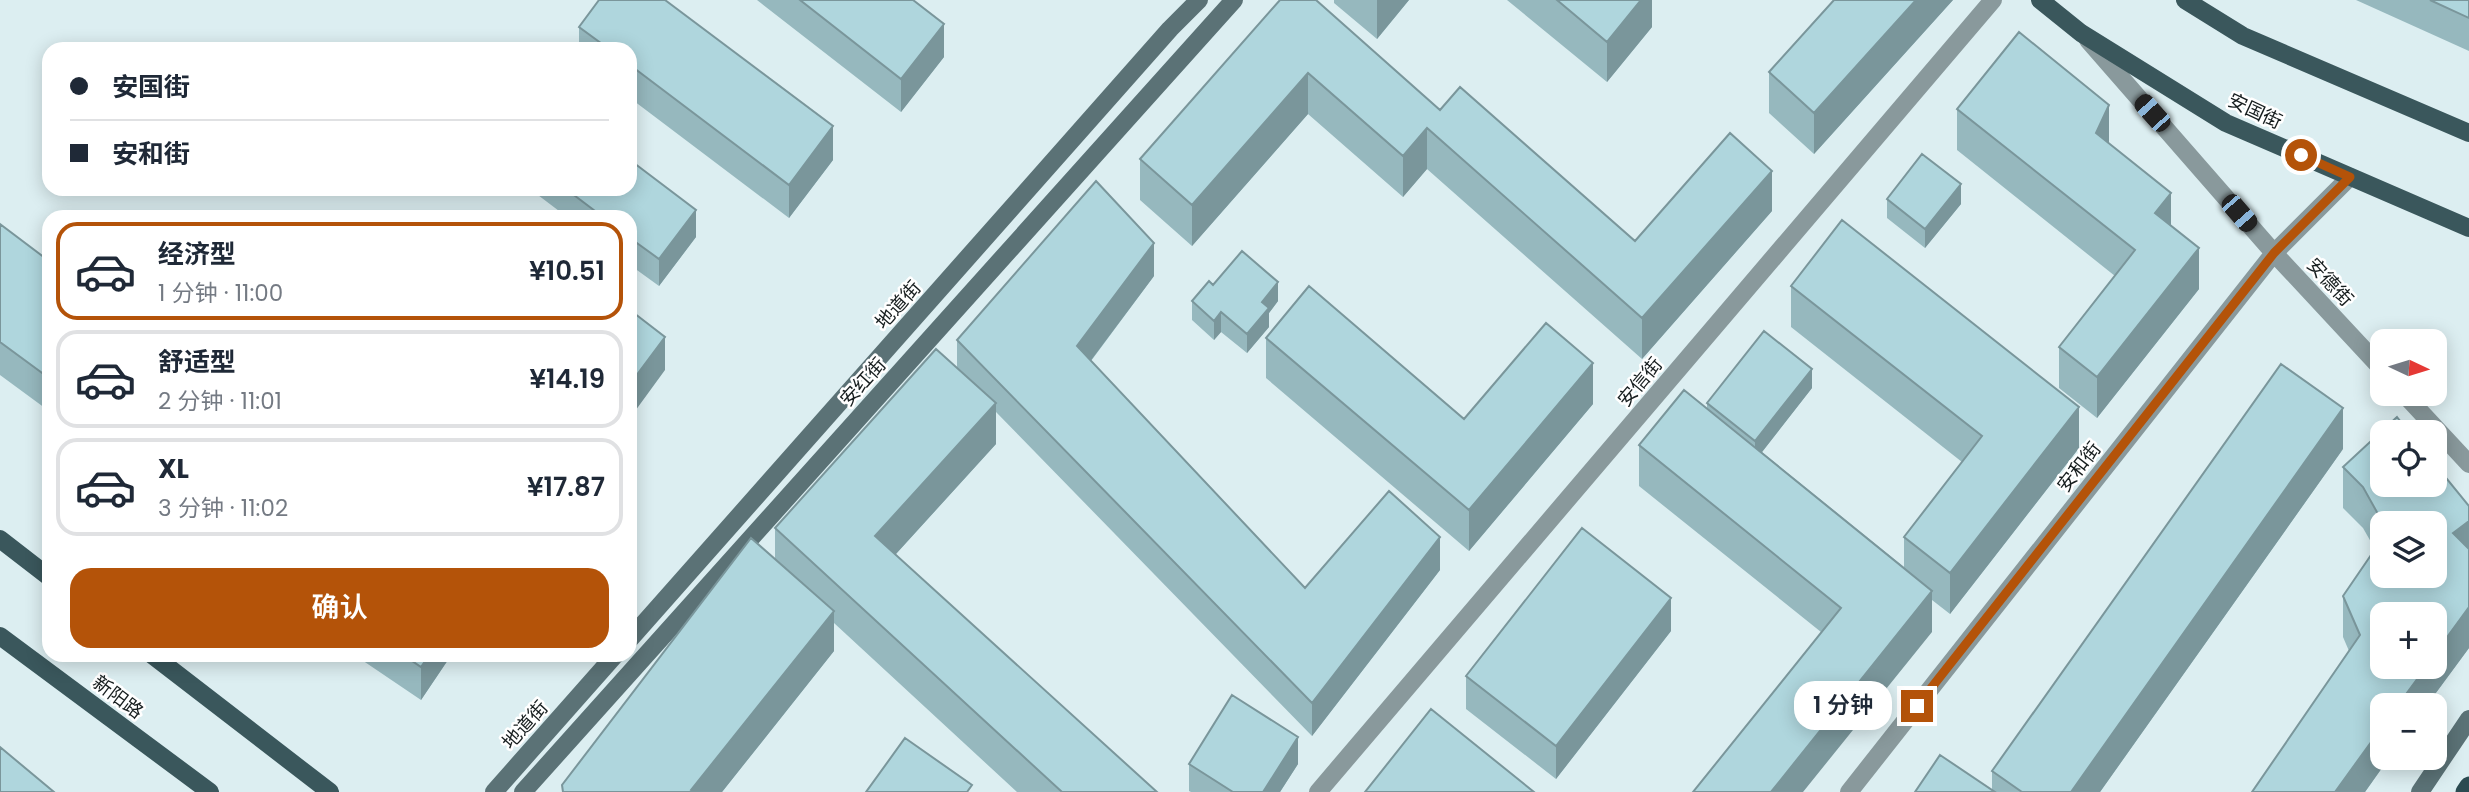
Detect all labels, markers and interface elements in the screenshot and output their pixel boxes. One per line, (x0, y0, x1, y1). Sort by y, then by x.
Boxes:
text: 安国街 (112, 69, 190, 105)
street label: 安国街 (2223, 87, 2287, 135)
car (2131, 90, 2174, 136)
text: 安和街 (112, 136, 190, 172)
route start (2285, 139, 2317, 171)
car (2218, 190, 2261, 236)
text: 经济型 (158, 236, 236, 272)
icon: car (74, 240, 137, 303)
street label: 安德街 (2301, 252, 2359, 312)
text: ¥10.51 (529, 253, 605, 289)
street label: 地道街 (869, 275, 927, 335)
text: 1 分钟 · 11:00 (158, 277, 283, 309)
north arrow (2370, 329, 2446, 406)
map controls (2370, 329, 2447, 770)
text: 舒适型 (158, 344, 236, 380)
icon: car (74, 348, 137, 411)
street label: 安信街 (1611, 351, 1669, 413)
street label: 安红街 (834, 352, 892, 412)
text: ¥14.19 (529, 361, 605, 397)
text: 2 分钟 · 11:01 (158, 385, 282, 417)
button: locate (2370, 420, 2447, 497)
street label: 安和街 (2051, 436, 2107, 498)
text: XL (158, 451, 189, 487)
icon: car (74, 456, 137, 519)
text: ¥17.87 (527, 469, 605, 505)
text: 3 分钟 · 11:02 (158, 492, 288, 524)
button: layers (2370, 511, 2447, 588)
button: 确认 (70, 568, 609, 648)
button: + (2370, 602, 2447, 679)
street label: 新阳路 (87, 669, 149, 725)
callout: 1 分钟 (1794, 682, 1892, 730)
text: 1 分钟 (1813, 689, 1873, 721)
route end (1901, 690, 1933, 722)
button: − (2370, 693, 2447, 770)
street label: 地道街 (496, 695, 554, 755)

